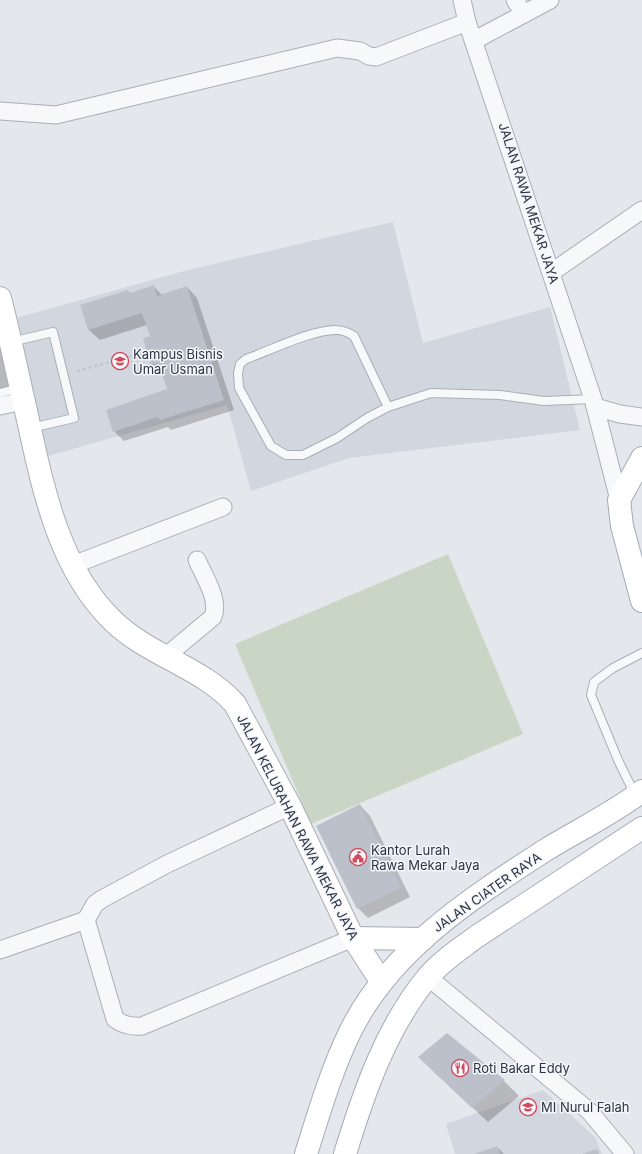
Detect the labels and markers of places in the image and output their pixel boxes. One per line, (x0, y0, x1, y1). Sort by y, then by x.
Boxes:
place label: Kampus Bisnis Umar Usman (133, 346, 223, 377)
school or university icon: Kampus Bisnis Umar Usman (110, 351, 130, 371)
place label: Kantor Lurah Rawa Mekar Jaya (371, 842, 480, 873)
public building icon: Kantor Lurah Rawa Mekar Jaya (348, 847, 368, 867)
restaurant icon: Roti Bakar Eddy (450, 1058, 470, 1078)
place label: Roti Bakar Eddy (473, 1060, 570, 1076)
school or university icon: MI Nurul Falah (518, 1097, 538, 1117)
place label: MI Nurul Falah (541, 1099, 630, 1115)

